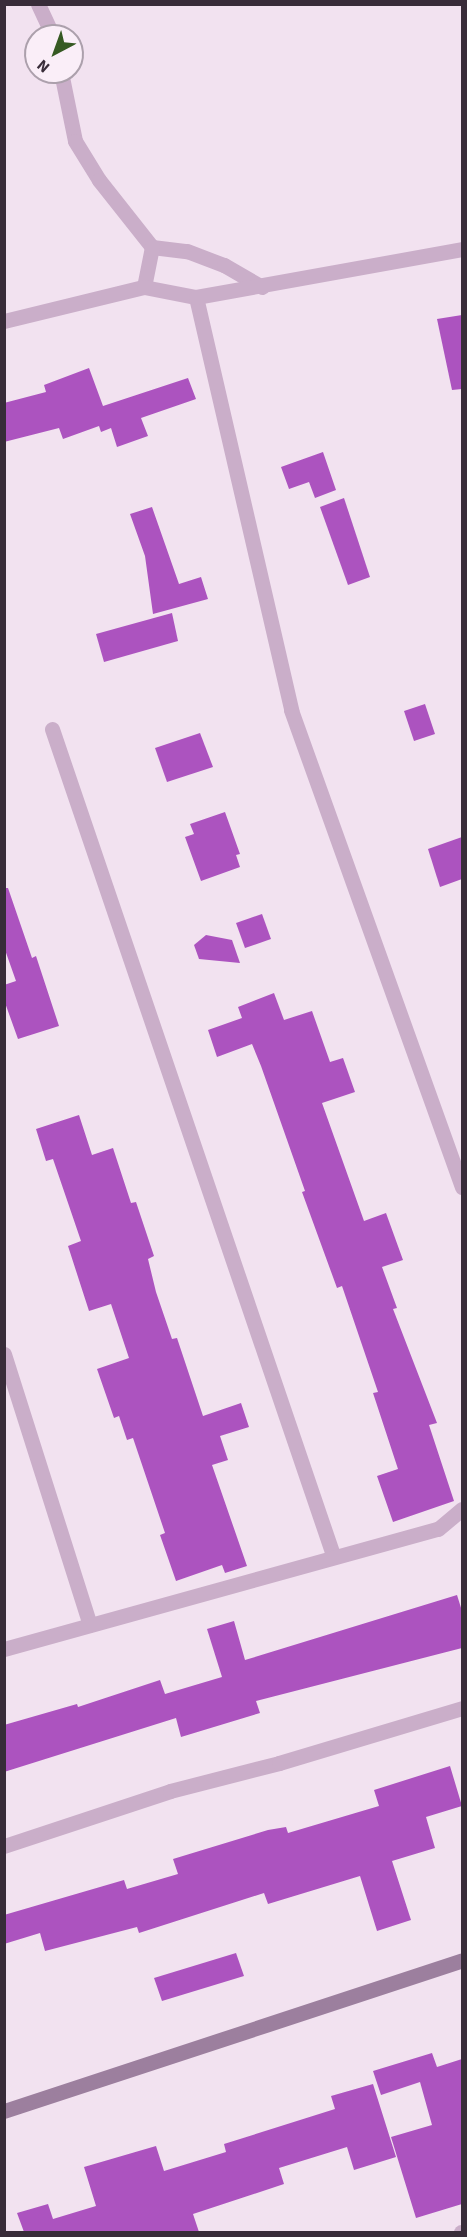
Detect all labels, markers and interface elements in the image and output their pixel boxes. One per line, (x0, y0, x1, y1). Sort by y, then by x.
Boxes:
north arrow (24, 24, 84, 84)
text: N (32, 54, 55, 78)

